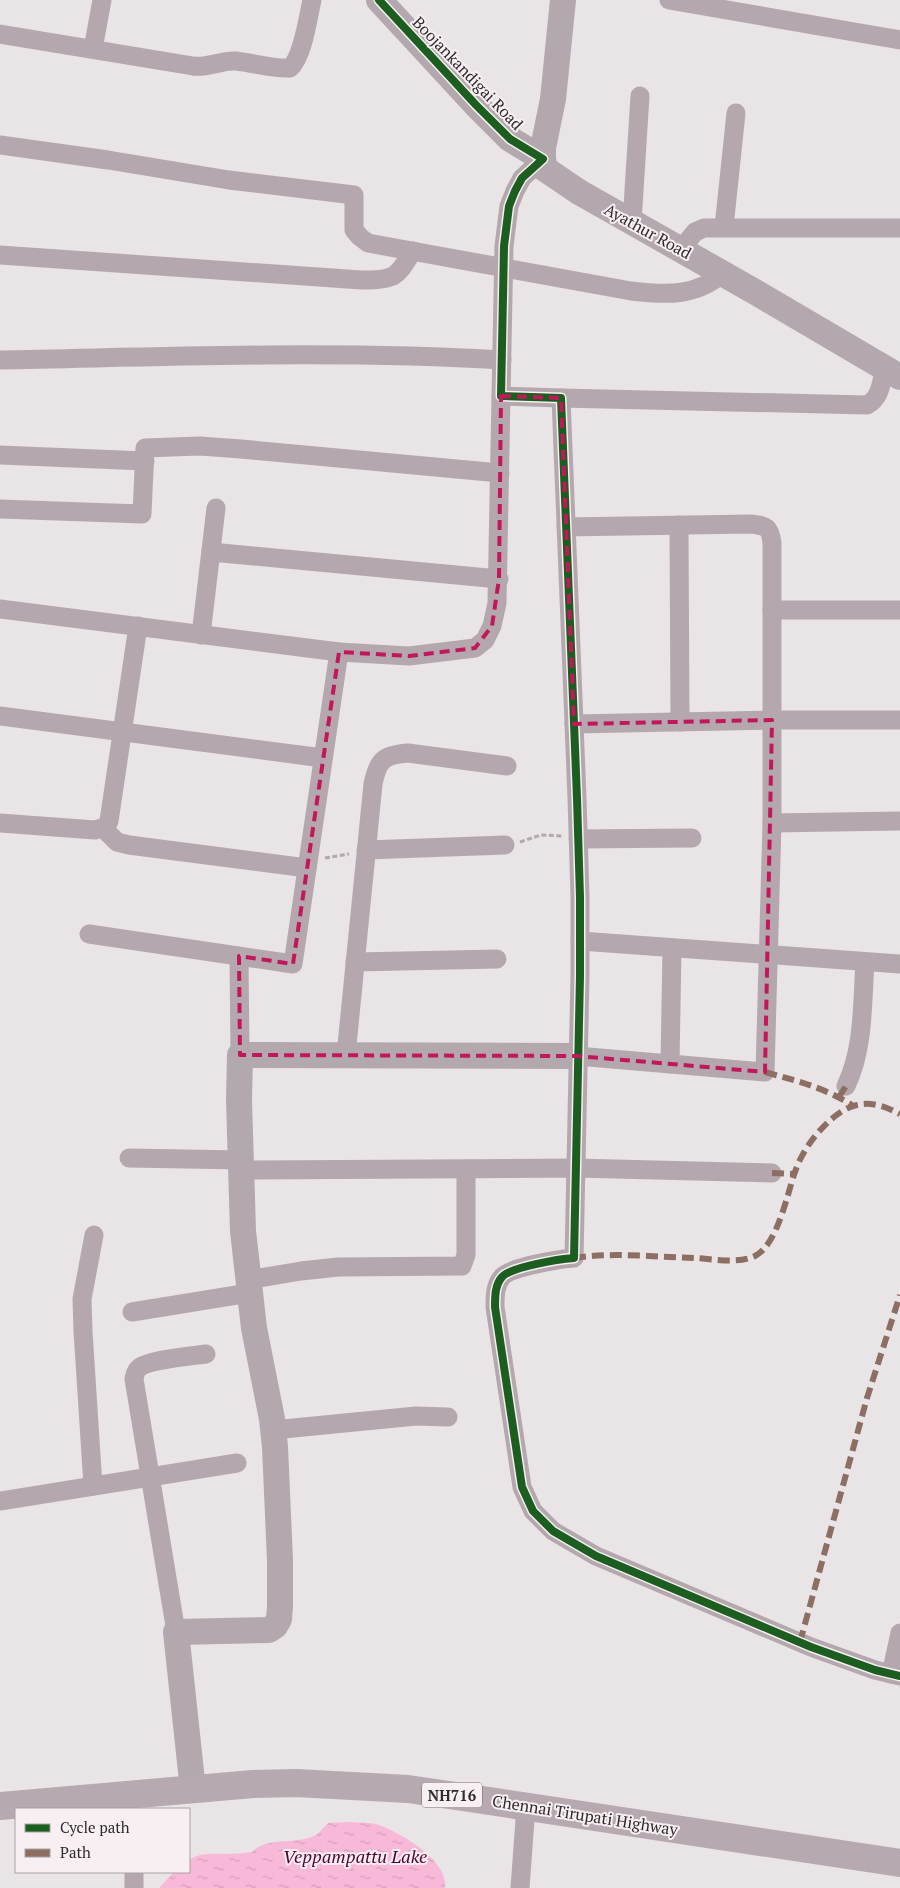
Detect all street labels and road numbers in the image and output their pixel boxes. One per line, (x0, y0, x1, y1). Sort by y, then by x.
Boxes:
street label: Boojankandigai Road (408, 11, 528, 135)
street label: Ayathur Road (601, 198, 695, 264)
road number: NH716 (422, 1782, 482, 1808)
street label: Chennai Tirupati Highway (491, 1789, 680, 1841)

